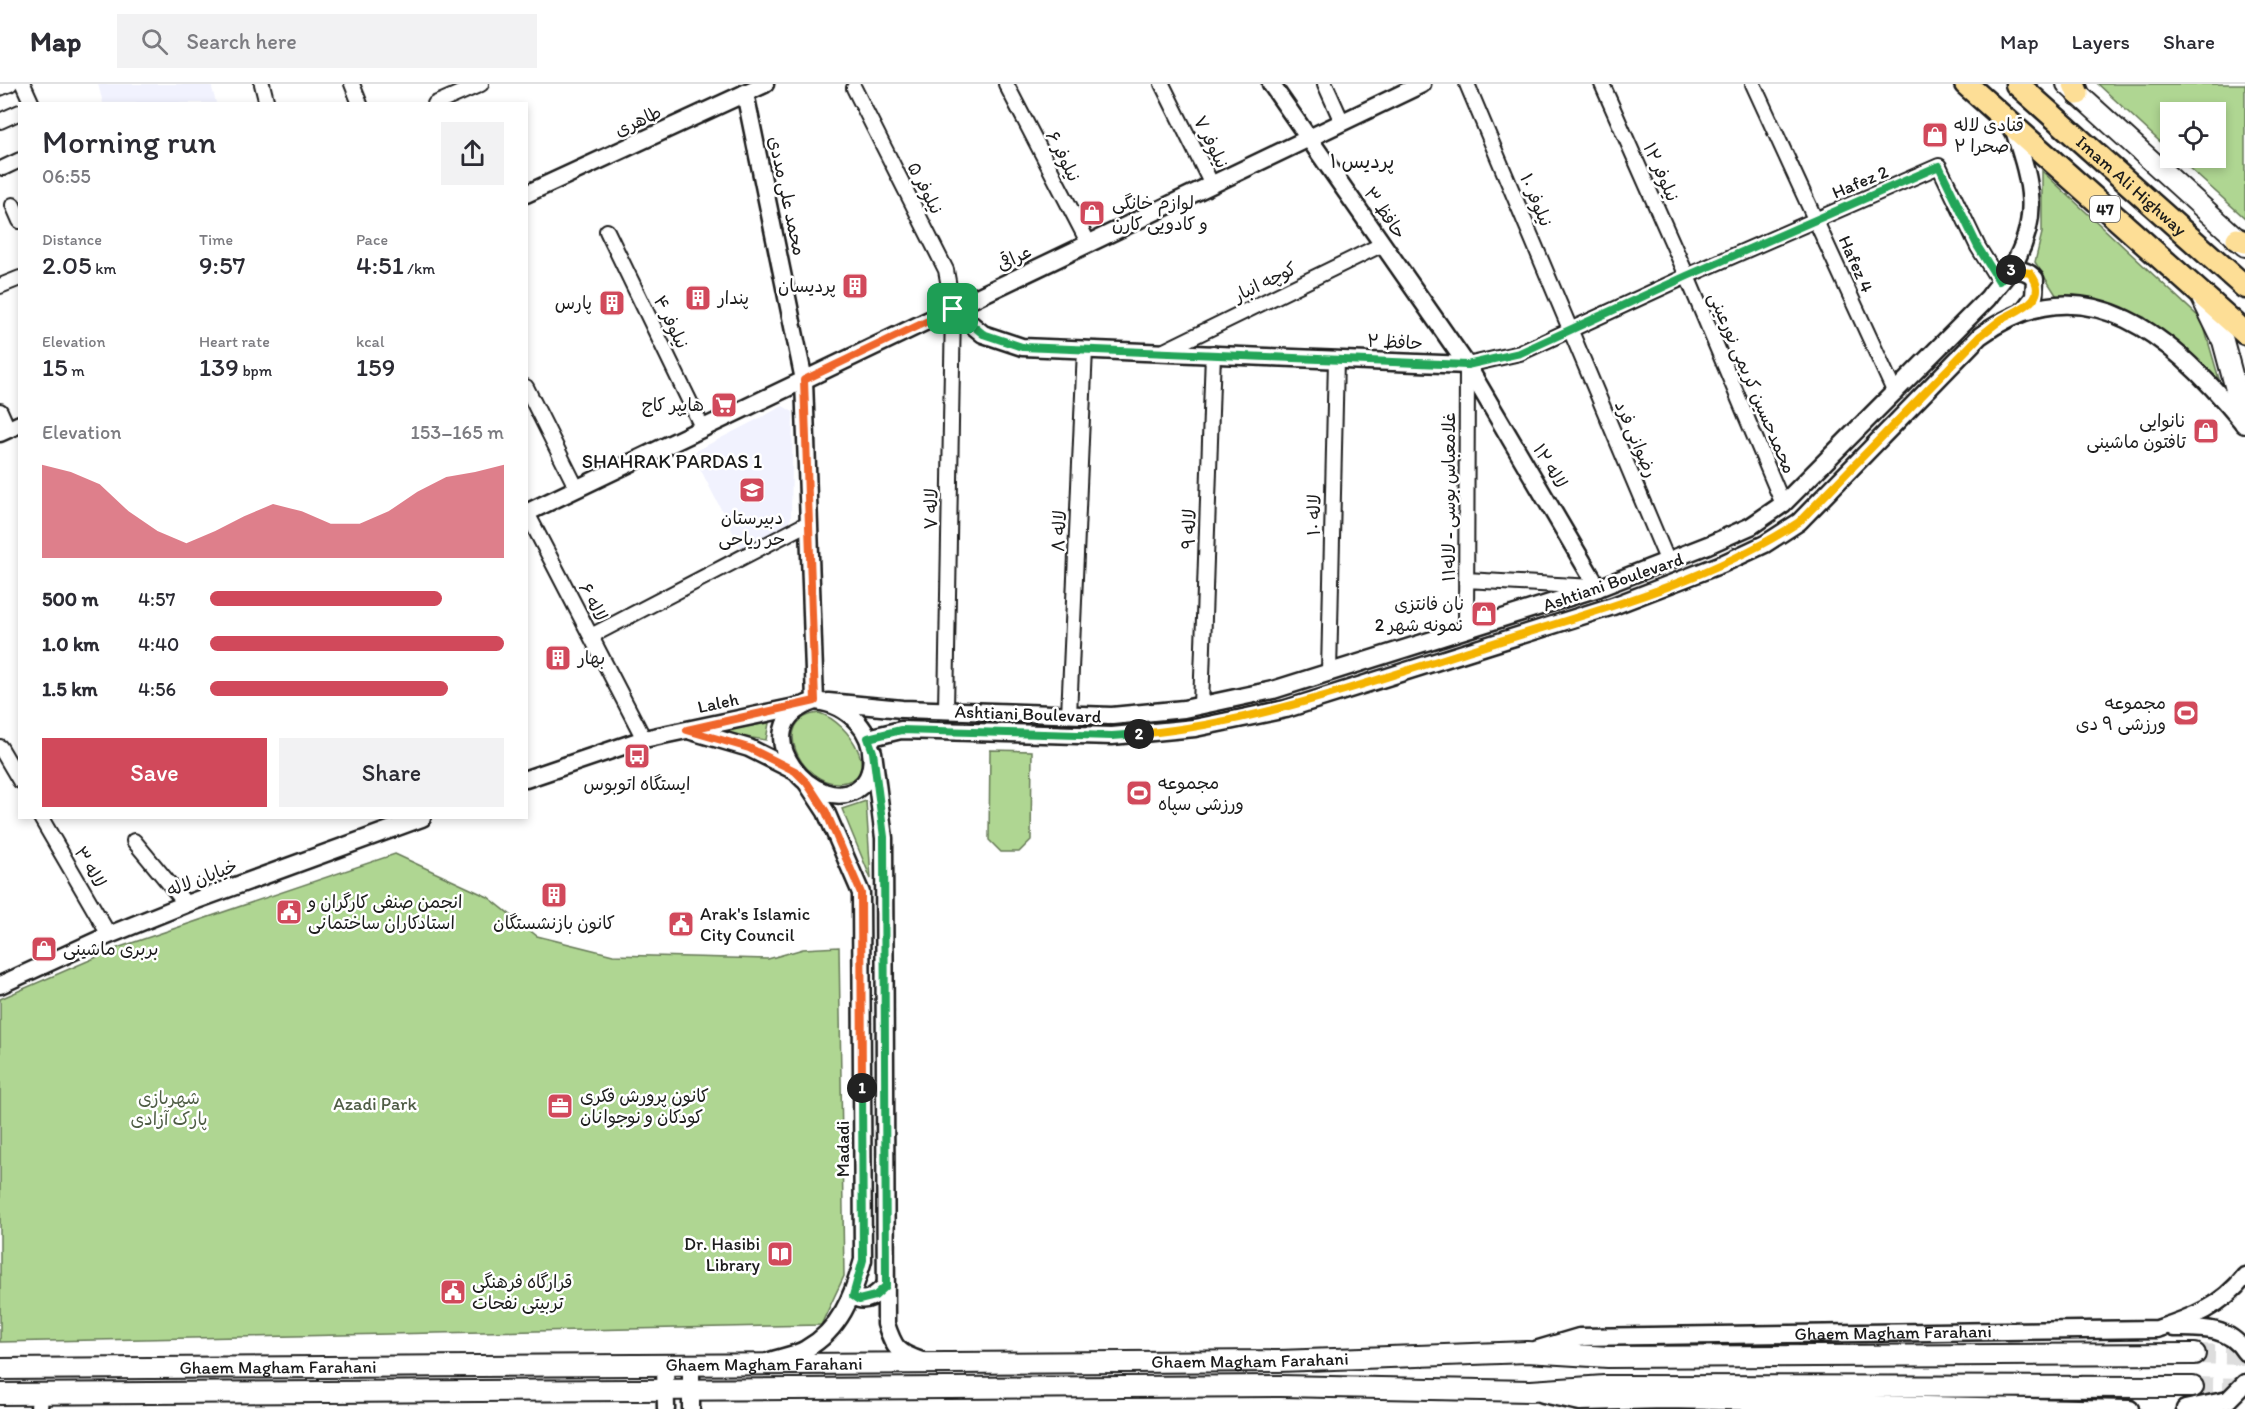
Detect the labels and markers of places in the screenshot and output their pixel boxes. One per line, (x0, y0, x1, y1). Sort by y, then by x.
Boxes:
place label: قنادی لاله صحرا ۲ (1954, 114, 2024, 157)
shop icon: قنادی لاله صحرا ۲ (1920, 120, 1950, 150)
place label: لوازم خانگی و کادویی کارن (1112, 192, 1208, 235)
shop icon: لوازم خانگی و کادویی کارن (1077, 198, 1107, 228)
pin: 3 (1996, 255, 2026, 285)
building icon: پردیسان (840, 271, 870, 301)
place label: پردیسان (778, 275, 836, 298)
building icon: پندار (683, 283, 713, 313)
pin (927, 283, 978, 334)
place label: پندار (716, 287, 749, 310)
building icon: پارس (597, 288, 627, 318)
place label: پارس (555, 292, 592, 315)
supermarket icon: هایپر کاج (709, 390, 739, 420)
place label: هایپر کاج (642, 394, 704, 417)
place label: نانوایی تافتون ماشینی (2086, 410, 2187, 453)
shop icon: نانوایی تافتون ماشینی (2191, 416, 2221, 446)
school or university icon: دبیرستان حر ریاحی (737, 475, 767, 505)
place label: دبیرستان حر ریاحی (719, 507, 785, 550)
place label: نان فانتزی نمونه شهر 2 (1375, 593, 1464, 636)
shop icon: نان فانتزی نمونه شهر 2 (1469, 599, 1499, 629)
building icon: بهار (543, 643, 573, 673)
place label: بهار (576, 647, 605, 669)
place label: مجموعه ورزشی ۹ دی (2076, 692, 2166, 735)
sports icon: مجموعه ورزشی ۹ دی (2171, 698, 2201, 728)
pin: 2 (1124, 719, 1154, 749)
bus stop icon: ایستگاه اتوبوس (622, 741, 652, 771)
place label: مجموعه ورزشی سپاه (1158, 772, 1244, 816)
place label: ایستگاه اتوبوس (584, 773, 690, 795)
sports icon: مجموعه ورزشی سپاه (1124, 778, 1154, 808)
building icon: کانون بازنشستگان (539, 880, 569, 910)
place label: انجمن صنفی کارگران و استادکاران ساختمانی (306, 891, 462, 934)
public building icon: انجمن صنفی کارگران و استادکاران ساختمانی (274, 897, 304, 927)
place label: Arak's Islamic City Council (700, 903, 810, 946)
public building icon: Arak's Islamic City Council (666, 909, 696, 939)
place label: کانون بازنشستگان (493, 912, 615, 934)
shop icon: بربری ماشینی (29, 934, 59, 964)
place label: بربری ماشینی (63, 938, 159, 960)
pin: 1 (847, 1073, 877, 1103)
place label: کانون پرورش فکری کودکان و نوجوانان (580, 1085, 709, 1128)
office icon: کانون پرورش فکری کودکان و نوجوانان (545, 1091, 575, 1121)
place label: Dr. Hasibi Library (684, 1233, 761, 1276)
library icon: Dr. Hasibi Library (765, 1239, 795, 1269)
place label: قرارگاه فرهنگی تربیتی نفحات (472, 1271, 573, 1314)
public building icon: قرارگاه فرهنگی تربیتی نفحات (438, 1277, 468, 1307)

